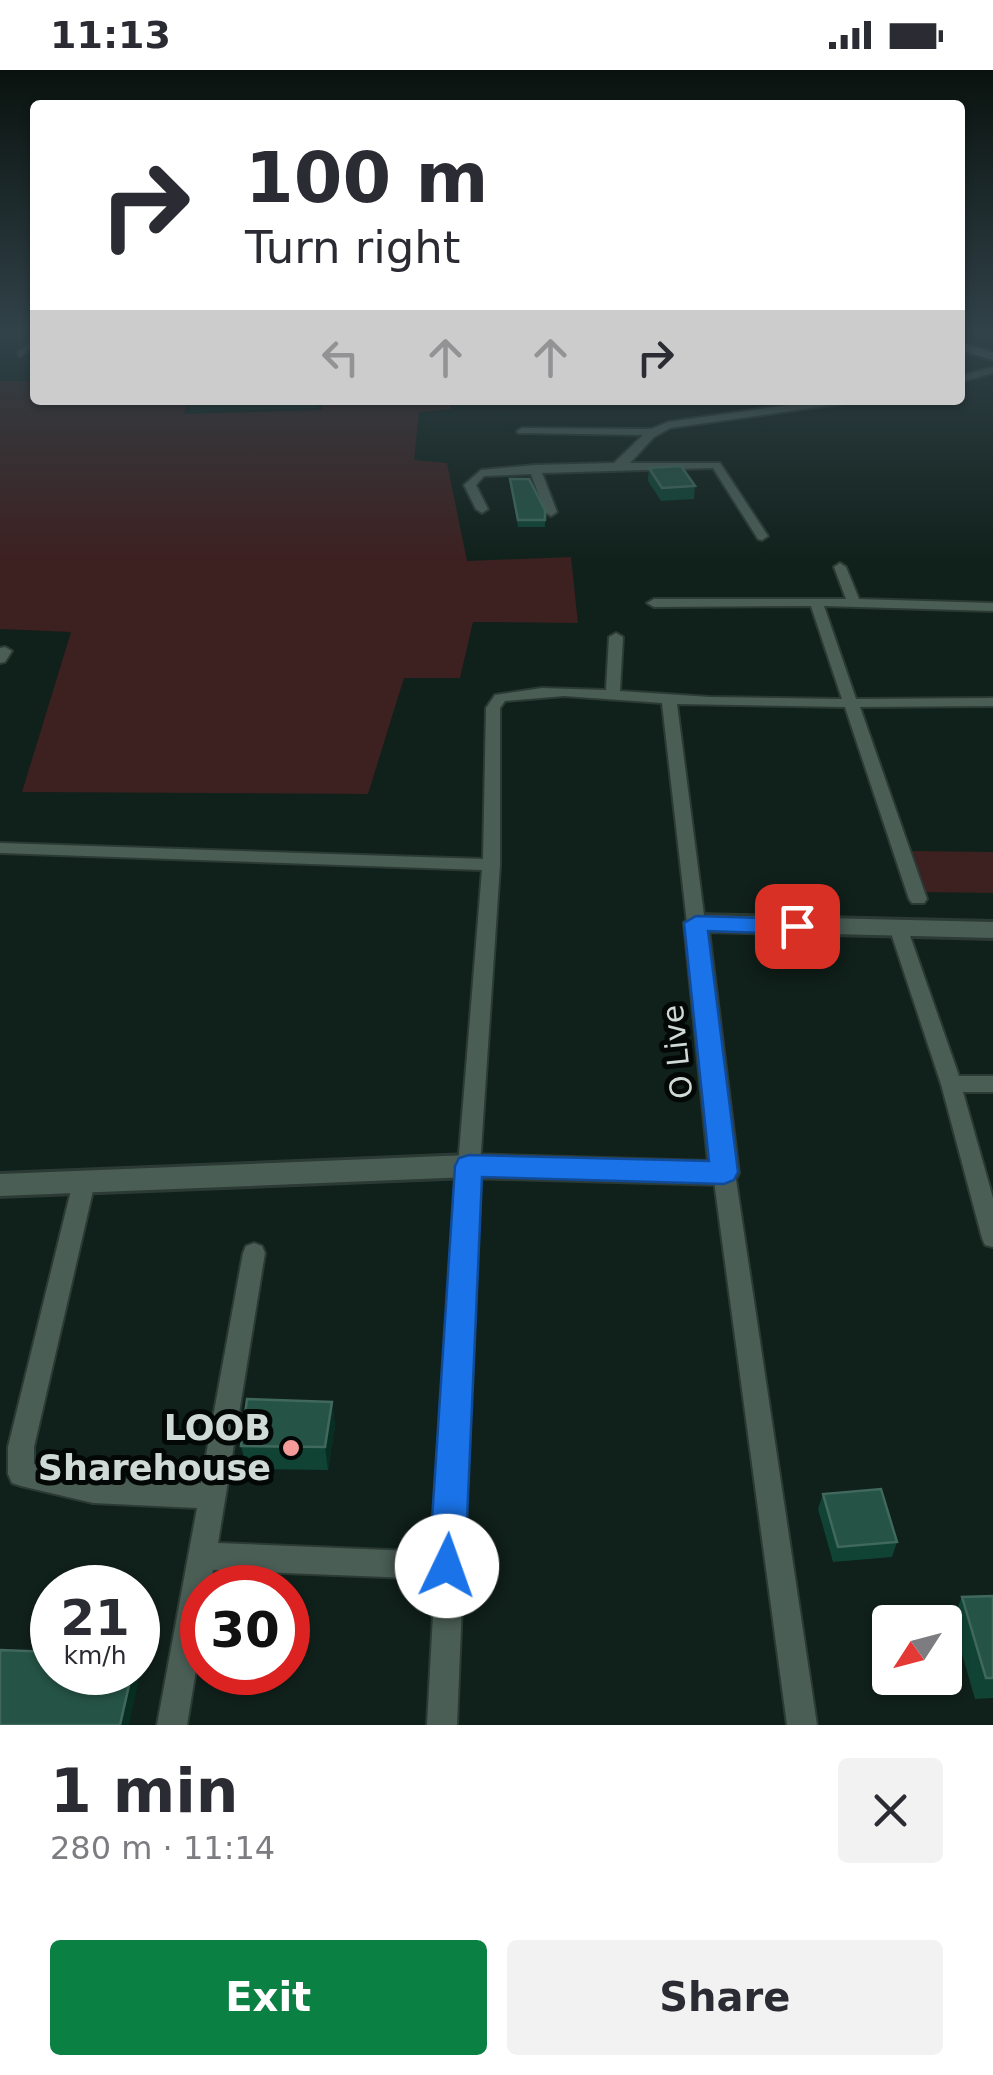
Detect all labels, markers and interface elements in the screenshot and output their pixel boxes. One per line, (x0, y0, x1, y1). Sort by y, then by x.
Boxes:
text: 11:13 (50, 13, 171, 57)
text: 100 m (245, 137, 488, 219)
icon: right (80, 140, 210, 270)
text: Turn right (245, 221, 460, 274)
icon: left (313, 330, 368, 385)
icon: ahead (418, 330, 473, 385)
icon: ahead (523, 330, 578, 385)
icon: right (628, 330, 683, 385)
pin (755, 884, 840, 969)
icon: arrive (770, 899, 825, 954)
street label: O Live (655, 1003, 699, 1101)
place label: LOOB Sharehouse (38, 1408, 271, 1488)
marker: LOOB Sharehouse (280, 1437, 302, 1459)
position arrow (395, 1514, 499, 1618)
speed limit sign: 30 (180, 1565, 310, 1695)
text: 21 (60, 1589, 130, 1647)
north arrow (872, 1605, 962, 1695)
map controls (872, 1605, 962, 1695)
text: km/h (63, 1641, 127, 1670)
text: 1 min (50, 1756, 238, 1826)
button: close (838, 1758, 943, 1863)
text: 280 m · 11:14 (50, 1829, 275, 1867)
button: Exit (50, 1940, 487, 2055)
button: Share (507, 1940, 943, 2055)

